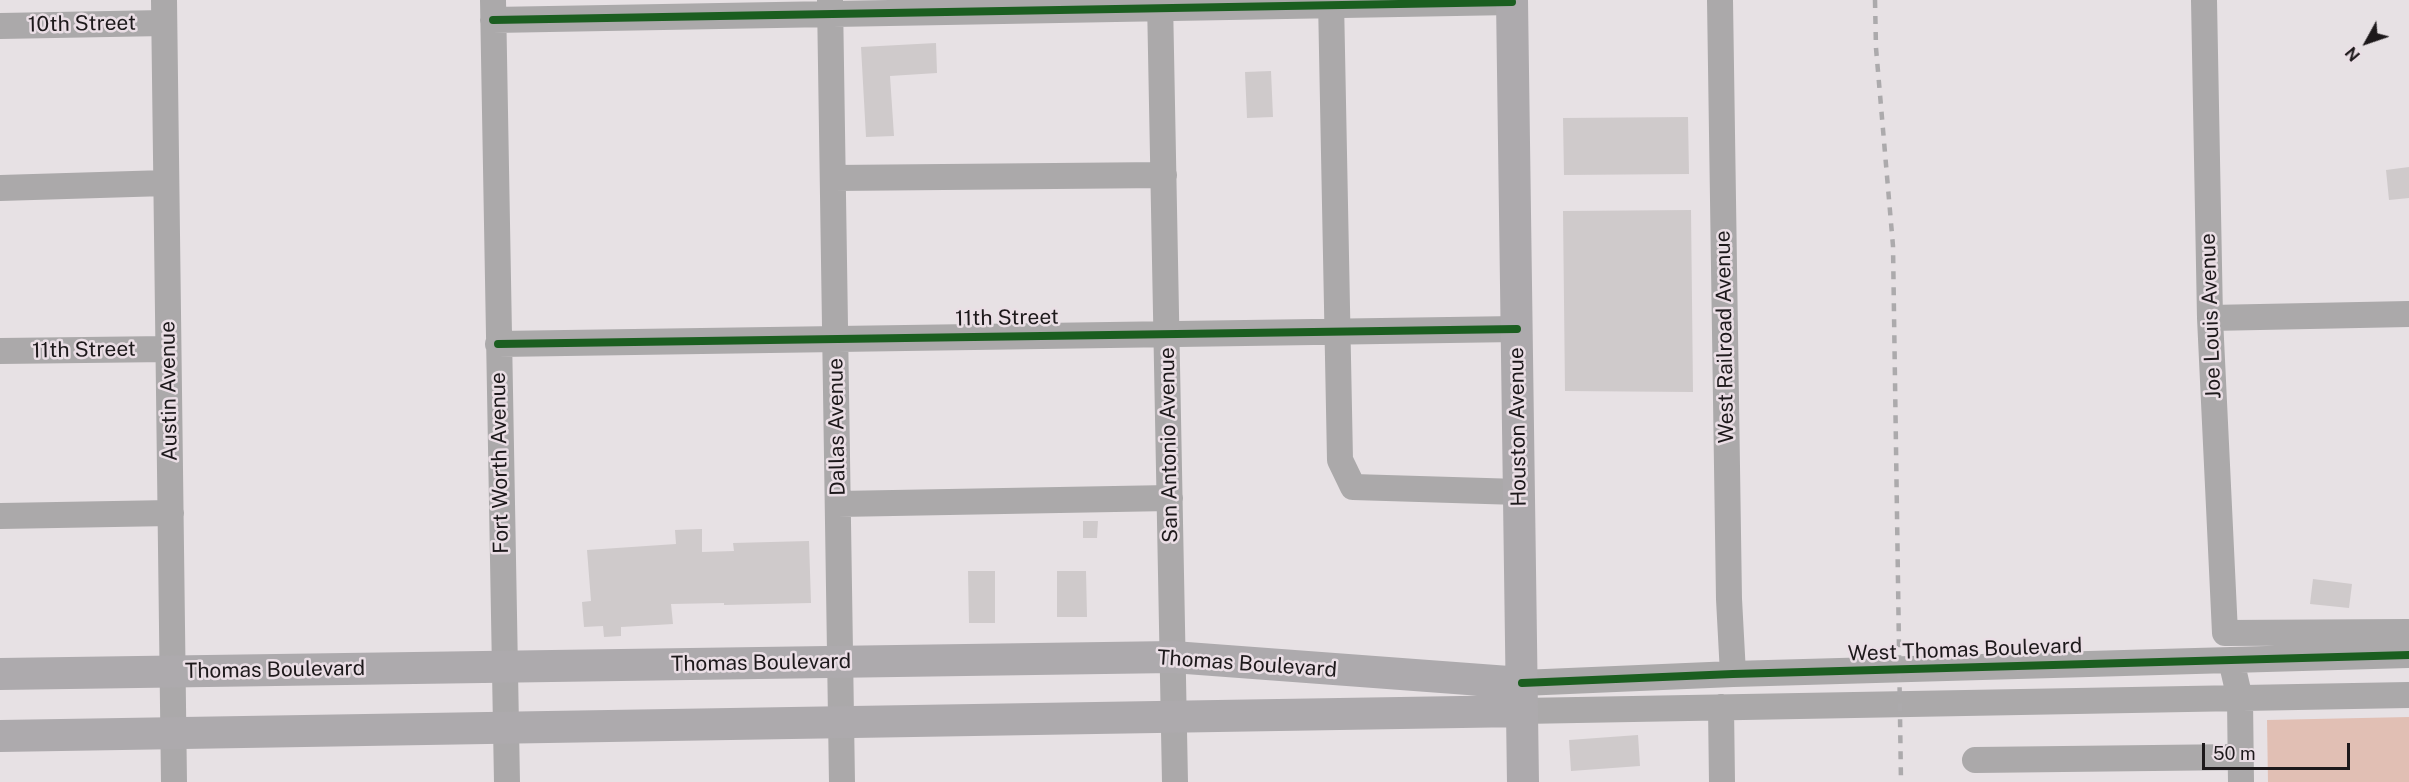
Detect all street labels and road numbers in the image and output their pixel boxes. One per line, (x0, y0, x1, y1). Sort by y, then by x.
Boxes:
street label: 10th Street (28, 10, 136, 38)
street label: West Railroad Avenue (1711, 230, 1739, 444)
street label: Joe Louis Avenue (2196, 233, 2226, 399)
street label: 11th Street (955, 304, 1059, 332)
street label: Austin Avenue (155, 321, 183, 461)
street label: 11th Street (32, 336, 136, 364)
street label: San Antonio Avenue (1155, 347, 1183, 543)
street label: Houston Avenue (1504, 347, 1532, 507)
street label: Dallas Avenue (823, 358, 851, 496)
street label: Fort Worth Avenue (486, 372, 514, 554)
street label: West Thomas Boulevard (1847, 633, 2083, 667)
street label: Thomas Boulevard (1156, 645, 1338, 683)
street label: Thomas Boulevard (671, 649, 851, 677)
street label: Thomas Boulevard (185, 656, 365, 684)

